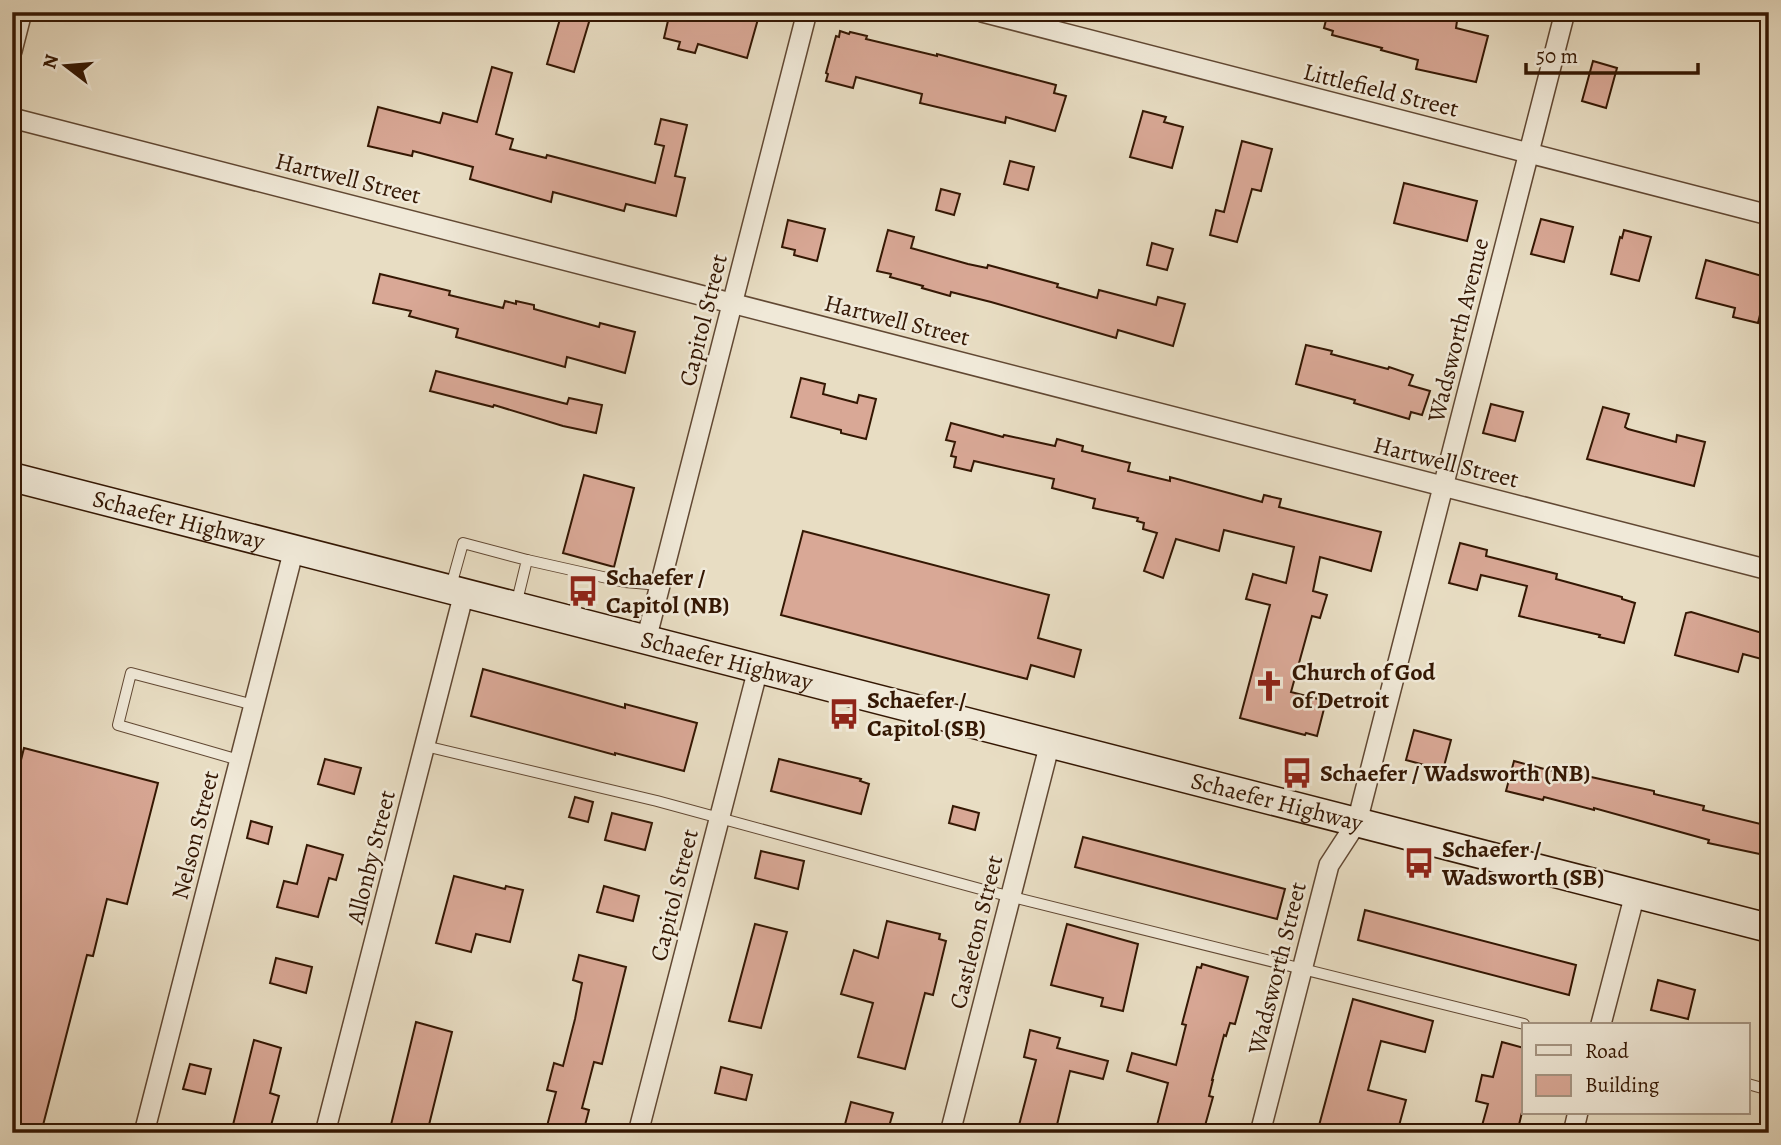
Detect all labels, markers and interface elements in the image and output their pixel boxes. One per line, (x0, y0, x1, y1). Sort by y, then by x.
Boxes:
north arrow (32, 32, 102, 102)
scale bar (1526, 32, 1697, 76)
text: 50 m (1536, 42, 1578, 70)
text: N (36, 51, 65, 72)
street label: Littlefield Street (1300, 55, 1462, 125)
street label: Hartwell Street (272, 144, 424, 212)
street label: Wadsworth Avenue (1419, 235, 1496, 426)
street label: Capitol Street (671, 250, 735, 389)
street label: Hartwell Street (821, 286, 973, 354)
street label: Hartwell Street (1370, 428, 1522, 496)
street label: Schaefer Highway (89, 482, 268, 557)
place label: Schaefer / Capitol (NB) (606, 561, 730, 621)
bus stop icon: Schaefer / Capitol (NB) (566, 574, 600, 608)
street label: Schaefer Highway (637, 623, 817, 698)
place label: Church of God of Detroit (1292, 656, 1436, 716)
church icon: Church of God of Detroit (1252, 669, 1286, 703)
place label: Schaefer / Capitol (SB) (867, 684, 986, 744)
bus stop icon: Schaefer / Capitol (SB) (827, 697, 861, 731)
bus stop icon: Schaefer / Wadsworth (NB) (1280, 756, 1314, 790)
place label: Schaefer / Wadsworth (NB) (1320, 757, 1591, 789)
street label: Schaefer Highway (1188, 764, 1367, 839)
street label: Nelson Street (164, 767, 226, 903)
street label: Allonby Street (339, 787, 403, 928)
street label: Capitol Street (642, 825, 706, 964)
place label: Schaefer / Wadsworth (SB) (1441, 833, 1604, 893)
bus stop icon: Schaefer / Wadsworth (SB) (1402, 846, 1436, 880)
street label: Castleton Street (941, 852, 1011, 1012)
street label: Wadsworth Street (1240, 878, 1314, 1058)
legend (1522, 1023, 1750, 1114)
text: Road (1585, 1037, 1629, 1065)
text: Building (1585, 1071, 1660, 1099)

